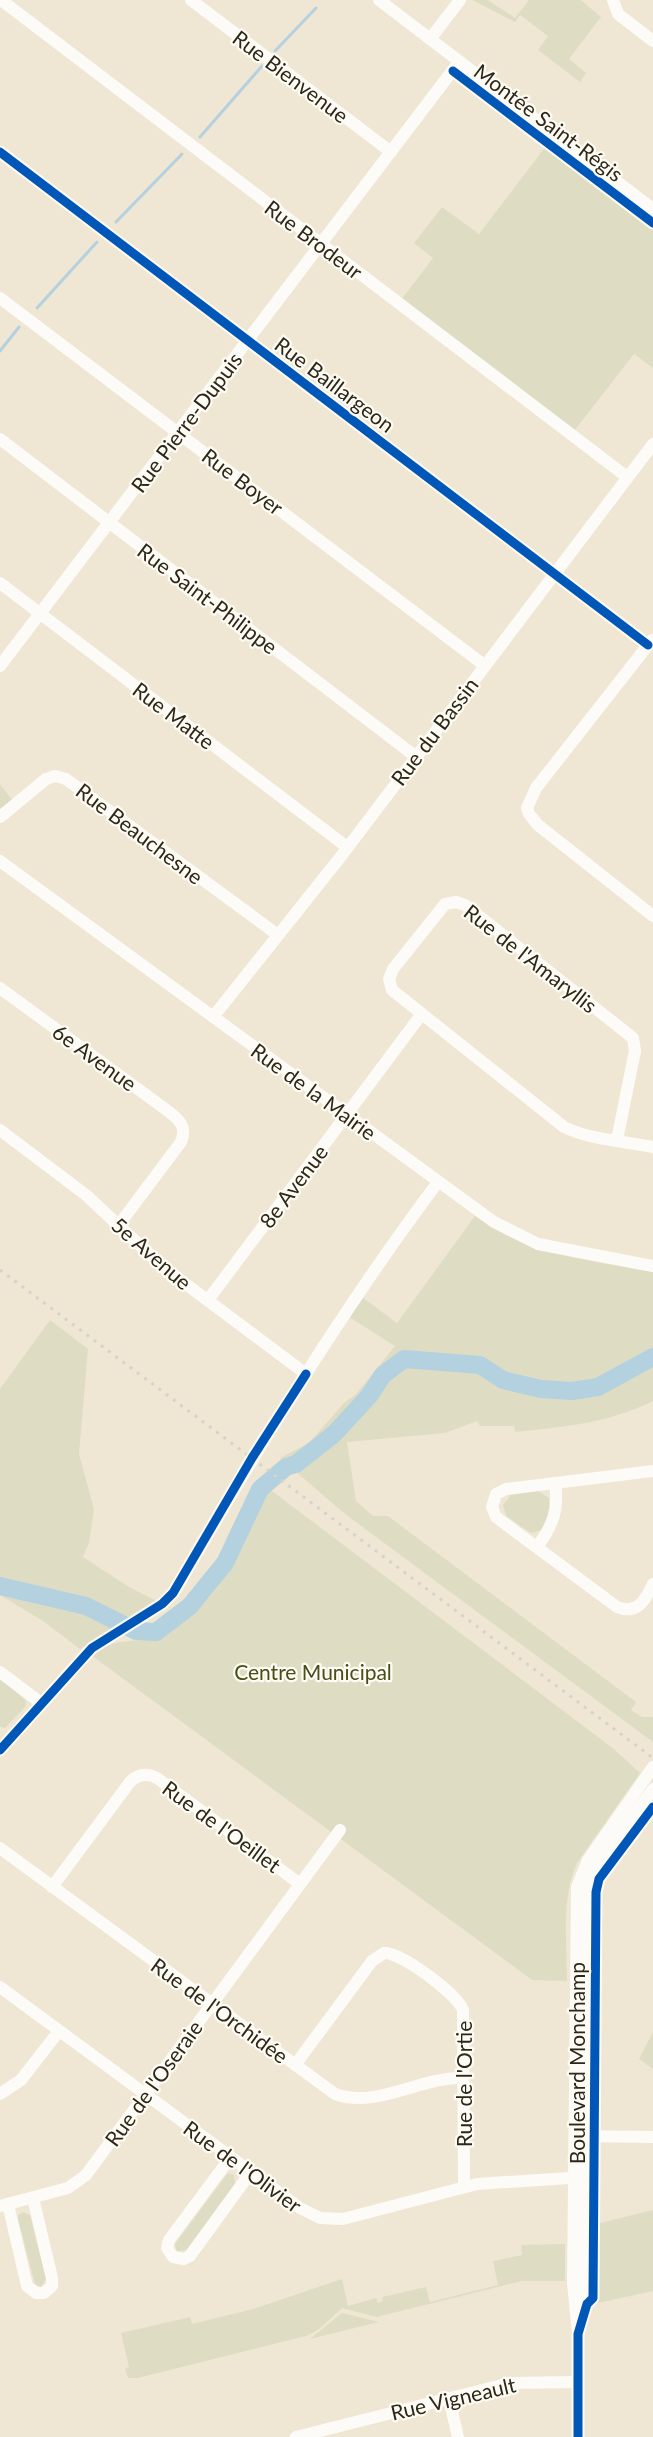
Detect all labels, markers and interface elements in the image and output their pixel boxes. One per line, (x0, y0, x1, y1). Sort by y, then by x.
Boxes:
street label: Rue Bienvenue (228, 24, 354, 128)
street label: Montée Saint-Régis (470, 58, 628, 186)
street label: Rue Brodeur (260, 194, 368, 284)
street label: Rue Baillargeon (270, 331, 400, 437)
street label: Rue Pierre-Dupuis (125, 347, 247, 497)
street label: Rue Boyer (197, 442, 289, 520)
street label: Rue Saint-Philippe (133, 537, 283, 659)
street label: Rue du Bassin (385, 672, 483, 790)
street label: Rue Matte (128, 676, 220, 754)
street label: Rue Beauchesne (72, 777, 208, 889)
street label: Rue de l'Amaryllis (460, 898, 602, 1018)
street label: 6e Avenue (48, 1018, 142, 1096)
street label: Rue de la Mairie (247, 1037, 381, 1145)
street label: 8e Avenue (254, 1140, 332, 1232)
street label: 5e Avenue (107, 1212, 197, 1294)
park label: Centre Municipal (234, 1659, 392, 1684)
street label: Rue de l'Oeillet (158, 1775, 286, 1877)
street label: Rue de l'Orchidée (147, 1952, 293, 2068)
street label: Boulevard Monchamp (564, 1962, 589, 2164)
street label: Rue de l'Oseraie (99, 2015, 207, 2151)
street label: Rue de l'Ortie (451, 2021, 476, 2147)
street label: Rue de l'Olivier (179, 2115, 307, 2217)
street label: Rue Vigneault (388, 2371, 519, 2425)

